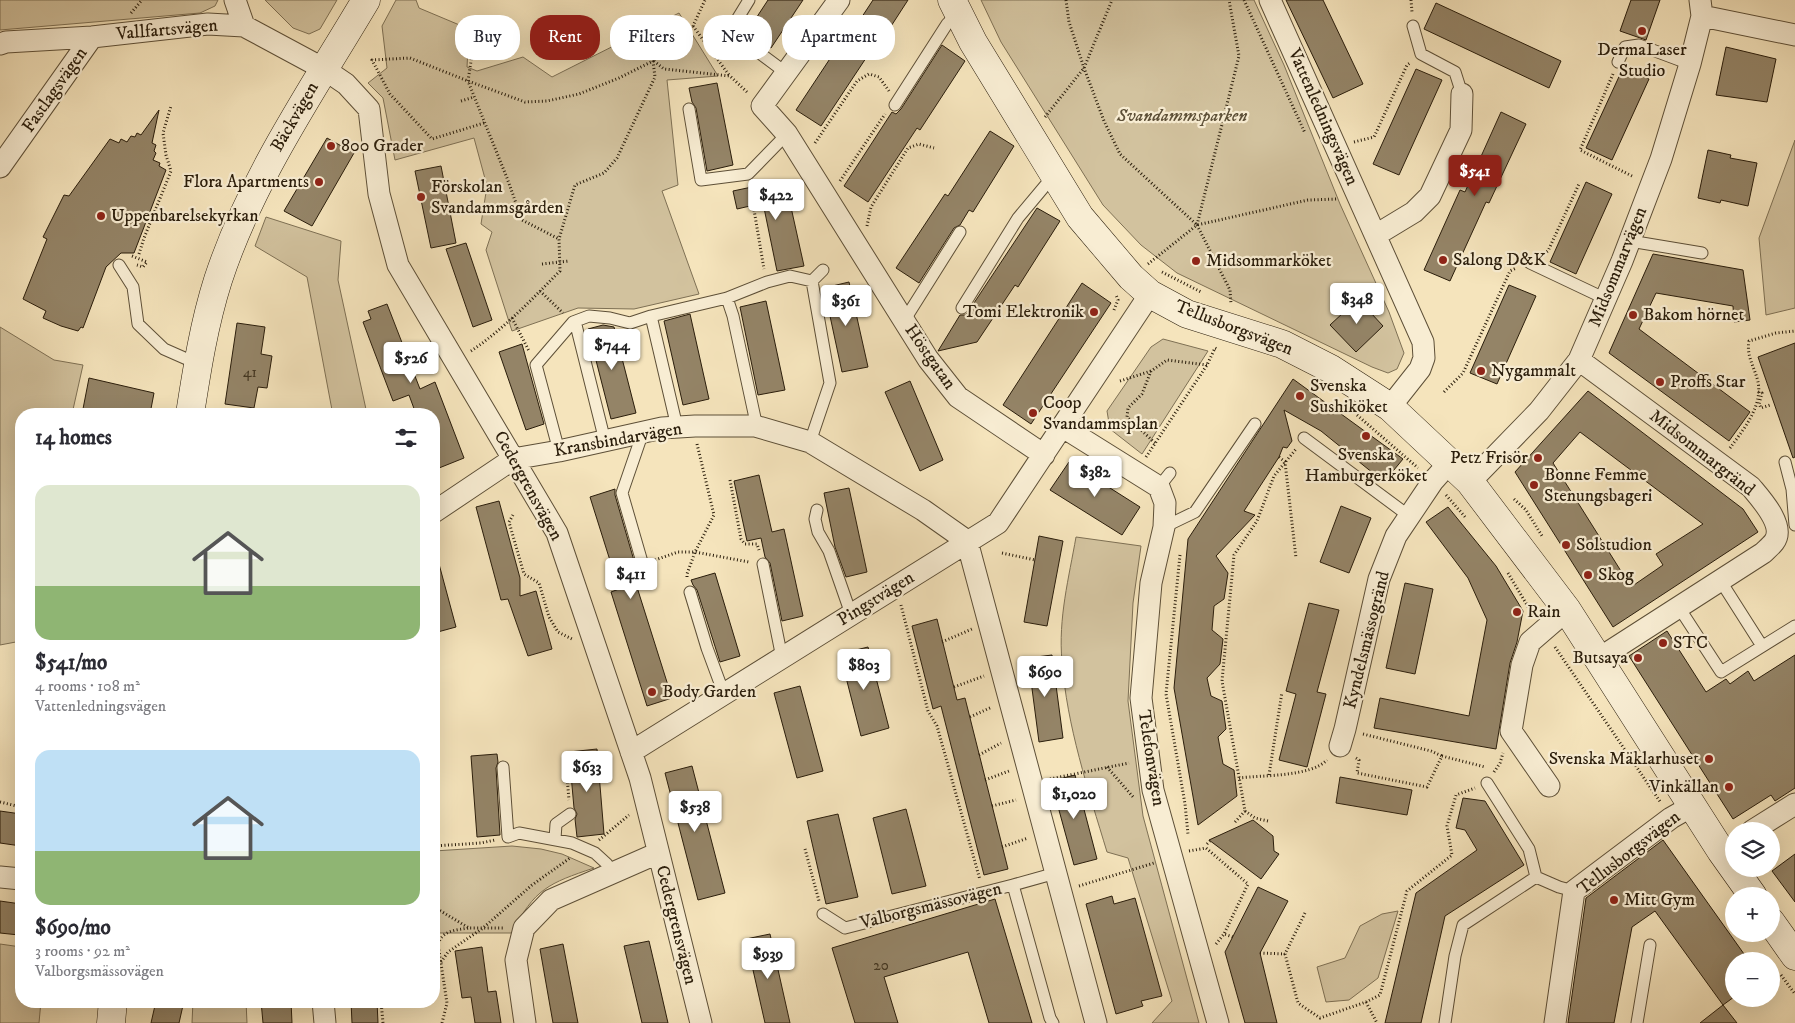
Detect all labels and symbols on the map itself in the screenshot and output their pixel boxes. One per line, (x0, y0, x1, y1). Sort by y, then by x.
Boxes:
street label: Vallfartsvägen (114, 15, 219, 45)
marker: DermaLaser Studio (1636, 25, 1648, 37)
place label: DermaLaser Studio (1597, 39, 1687, 82)
street label: Fastlagsvägen (18, 43, 93, 137)
street label: Vattenledningsvägen (1283, 44, 1363, 189)
street label: Bäckvägen (266, 78, 324, 156)
park label: Svandammsparken (1116, 105, 1247, 127)
place label: 800 Grader (341, 135, 424, 157)
marker: 800 Grader (325, 140, 337, 152)
pin: $541 (1445, 154, 1505, 197)
place label: Flora Apartments (183, 171, 309, 193)
marker: Flora Apartments (313, 176, 325, 188)
place label: Förskolan Svandammsgården (431, 176, 564, 219)
pin: $422 (746, 178, 806, 221)
marker: Förskolan Svandammsgården (415, 191, 427, 203)
street label: Midsommarvägen (1584, 203, 1652, 330)
place label: Uppenbarelsekyrkan (111, 205, 259, 227)
marker: Uppenbarelsekyrkan (95, 210, 107, 222)
place label: Salong D&K (1453, 249, 1546, 271)
place label: Midsommarköket (1206, 250, 1332, 272)
marker: Salong D&K (1437, 254, 1449, 266)
marker: Midsommarköket (1190, 255, 1202, 267)
pin: $348 (1327, 282, 1387, 325)
pin: $361 (816, 284, 876, 327)
street label: Tellusborgsvägen (1172, 295, 1297, 361)
place label: Tomi Elektronik (963, 301, 1084, 323)
place label: Bakom hörnet (1643, 304, 1744, 326)
marker: Tomi Elektronik (1088, 306, 1100, 318)
marker: Bakom hörnet (1627, 309, 1639, 321)
street label: Höstgatan (900, 320, 961, 394)
pin: $744 (582, 328, 642, 371)
pin: $526 (381, 342, 441, 384)
place label: Nygammalt (1491, 360, 1576, 382)
house number: 41 (243, 363, 257, 382)
marker: Nygammalt (1475, 365, 1487, 377)
place label: Proffs Star (1670, 371, 1746, 393)
place label: Svenska Sushiköket (1310, 375, 1388, 418)
marker: Proffs Star (1654, 376, 1666, 388)
marker: Svenska Sushiköket (1294, 390, 1306, 402)
place label: Coop Svandammsplan (1043, 392, 1159, 435)
street label: Midsommargränd (1645, 405, 1759, 501)
marker: Coop Svandammsplan (1027, 407, 1039, 419)
street label: Kransbindarvägen (552, 418, 684, 462)
street label: Cedergrensvägen (489, 427, 567, 545)
marker: Svenska Hamburgerköket (1360, 430, 1372, 442)
place label: Svenska Hamburgerköket (1305, 444, 1427, 487)
place label: Petz Frisör (1450, 447, 1528, 469)
marker: Petz Frisör (1532, 452, 1544, 464)
pin: $382 (1065, 456, 1125, 498)
place label: Bonne Femme Stenungsbageri (1544, 464, 1652, 507)
marker: Bonne Femme Stenungsbageri (1528, 479, 1540, 491)
place label: Solstudion (1576, 534, 1652, 556)
marker: Solstudion (1560, 539, 1572, 551)
pin: $411 (601, 558, 661, 600)
place label: Skog (1598, 564, 1634, 586)
street label: Pingstvägen (834, 567, 919, 631)
street label: Kyndelsmässogränd (1339, 569, 1395, 711)
marker: Skog (1582, 569, 1594, 581)
place label: Rain (1527, 601, 1561, 623)
marker: Rain (1511, 606, 1523, 618)
place label: STC (1673, 632, 1708, 654)
marker: STC (1657, 637, 1669, 649)
place label: Butsaya (1572, 647, 1628, 669)
pin: $803 (834, 648, 894, 691)
marker: Butsaya (1632, 652, 1644, 664)
pin: $690 (1015, 656, 1075, 698)
place label: Body Garden (662, 681, 757, 703)
marker: Body Garden (646, 686, 658, 698)
street label: Telefonvägen (1133, 708, 1170, 808)
place label: Svenska Mäklarhuset (1549, 748, 1699, 770)
pin: $633 (557, 750, 617, 793)
marker: Svenska Mäklarhuset (1703, 753, 1715, 765)
place label: Vinkällan (1648, 776, 1720, 798)
pin: $1,020 (1033, 778, 1115, 820)
marker: Vinkällan (1723, 781, 1735, 793)
pin: $538 (665, 790, 725, 833)
street label: Tellusborgsvägen (1573, 806, 1685, 900)
street label: Cedergrensvägen (651, 863, 702, 987)
street label: Valborgsmässovägen (857, 878, 1005, 934)
place label: Mitt Gym (1624, 889, 1695, 911)
marker: Mitt Gym (1608, 894, 1620, 906)
pin: $939 (738, 938, 798, 980)
house number: 20 (873, 956, 889, 975)

